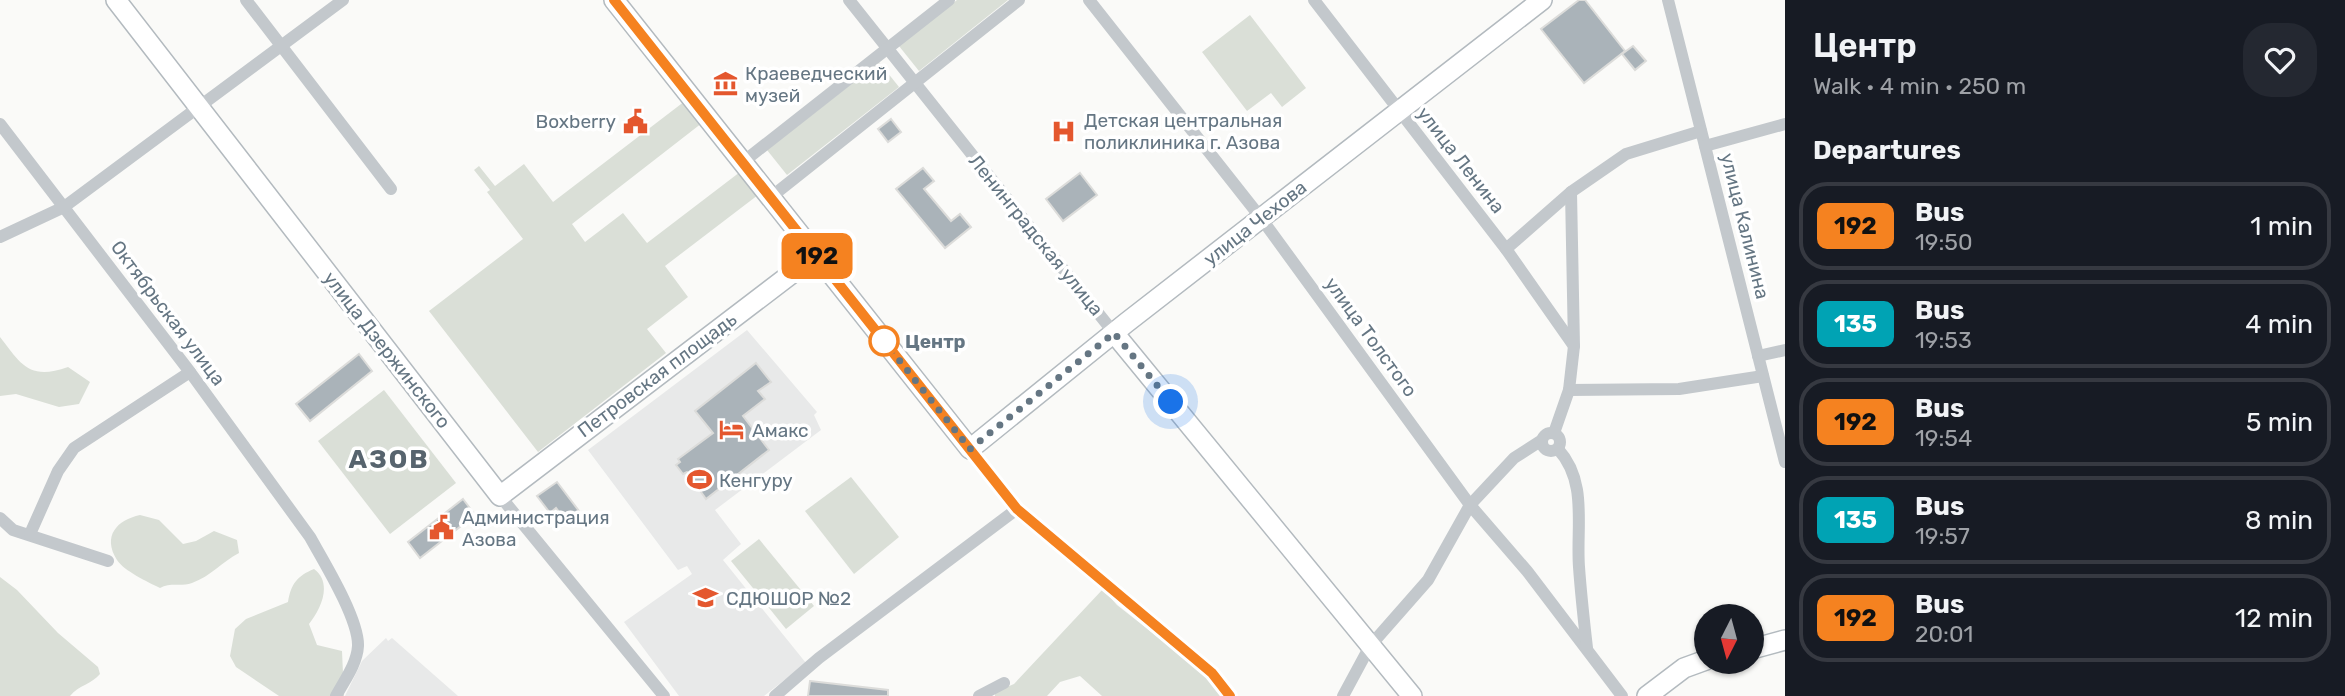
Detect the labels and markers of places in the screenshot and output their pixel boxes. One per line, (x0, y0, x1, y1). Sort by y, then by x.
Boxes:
place label: Краеведческий музей (745, 62, 887, 107)
museum icon: Краеведческий музей (711, 70, 739, 98)
public building icon: Boxberry (622, 107, 650, 135)
place label: Детская центральная поликлиника г. Азова (1084, 109, 1282, 154)
place label: Boxberry (536, 110, 616, 133)
hospital icon: Детская центральная поликлиника г. Азова (1050, 117, 1078, 145)
marker: Центр (869, 326, 899, 356)
place label: Центр (905, 330, 966, 353)
hotel icon: Амакс (718, 416, 746, 444)
place label: Амакс (752, 419, 808, 442)
sports icon: Кенгуру (685, 466, 713, 494)
place label: Кенгуру (719, 469, 793, 492)
place label: Администрация Азова (462, 506, 610, 551)
public building icon: Администрация Азова (428, 514, 456, 542)
school or university icon: СДЮШОР №2 (692, 584, 720, 612)
place label: СДЮШОР №2 (726, 587, 851, 610)

